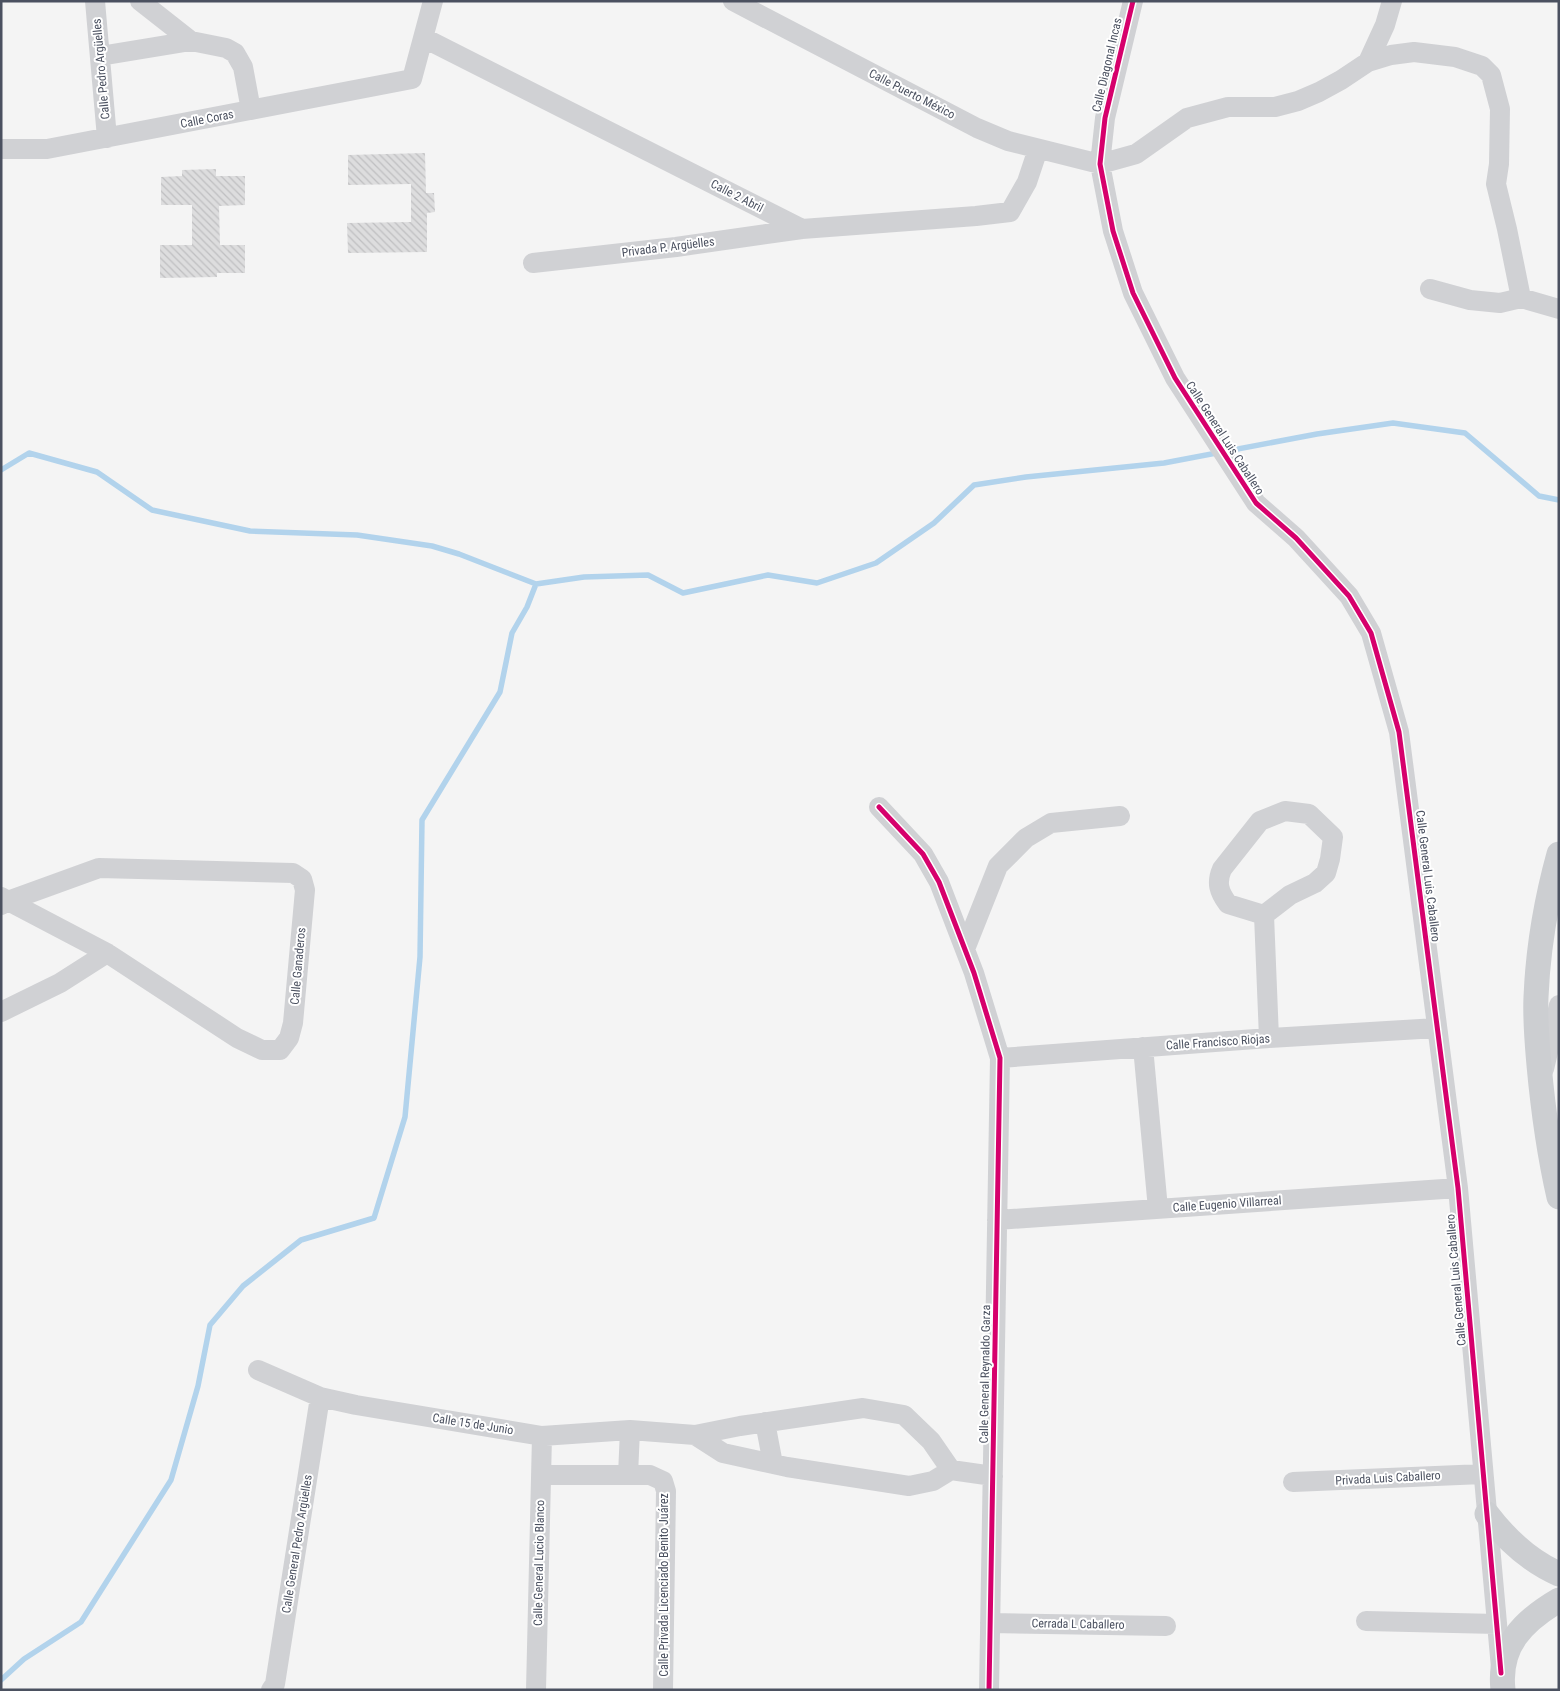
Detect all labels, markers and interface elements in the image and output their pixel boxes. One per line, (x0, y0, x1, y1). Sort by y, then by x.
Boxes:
street label: Calle Diagonal Incas (1089, 16, 1125, 114)
street label: Calle Pedro Argüelles (90, 18, 112, 120)
street label: Calle Puerto México (867, 66, 957, 122)
street label: Calle Coras (179, 107, 235, 131)
street label: Calle 2 Abril (708, 177, 766, 215)
street label: Privada P. Argüelles (621, 234, 715, 260)
street label: Calle General Luis Caballero (1183, 379, 1267, 497)
street label: Calle General Luis Caballero (1413, 809, 1443, 943)
street label: Calle Ganaderos (288, 927, 308, 1005)
street label: Calle Francisco Riojas (1166, 1031, 1270, 1053)
street label: Calle Eugenio Villarreal (1172, 1193, 1282, 1215)
street label: Calle General Luis Caballero (1443, 1213, 1469, 1347)
street label: Calle General Reynaldo Garza (977, 1304, 993, 1443)
street label: Calle 15 de Junio (432, 1411, 514, 1437)
street label: Privada Luis Caballero (1335, 1468, 1441, 1488)
street label: Calle General Pedro Argüelles (279, 1474, 315, 1614)
street label: Calle Privada Licenciado Benito Juárez (657, 1493, 671, 1677)
street label: Calle General Lucio Blanco (531, 1500, 547, 1626)
street label: Cerrada L Caballero (1031, 1616, 1125, 1632)

